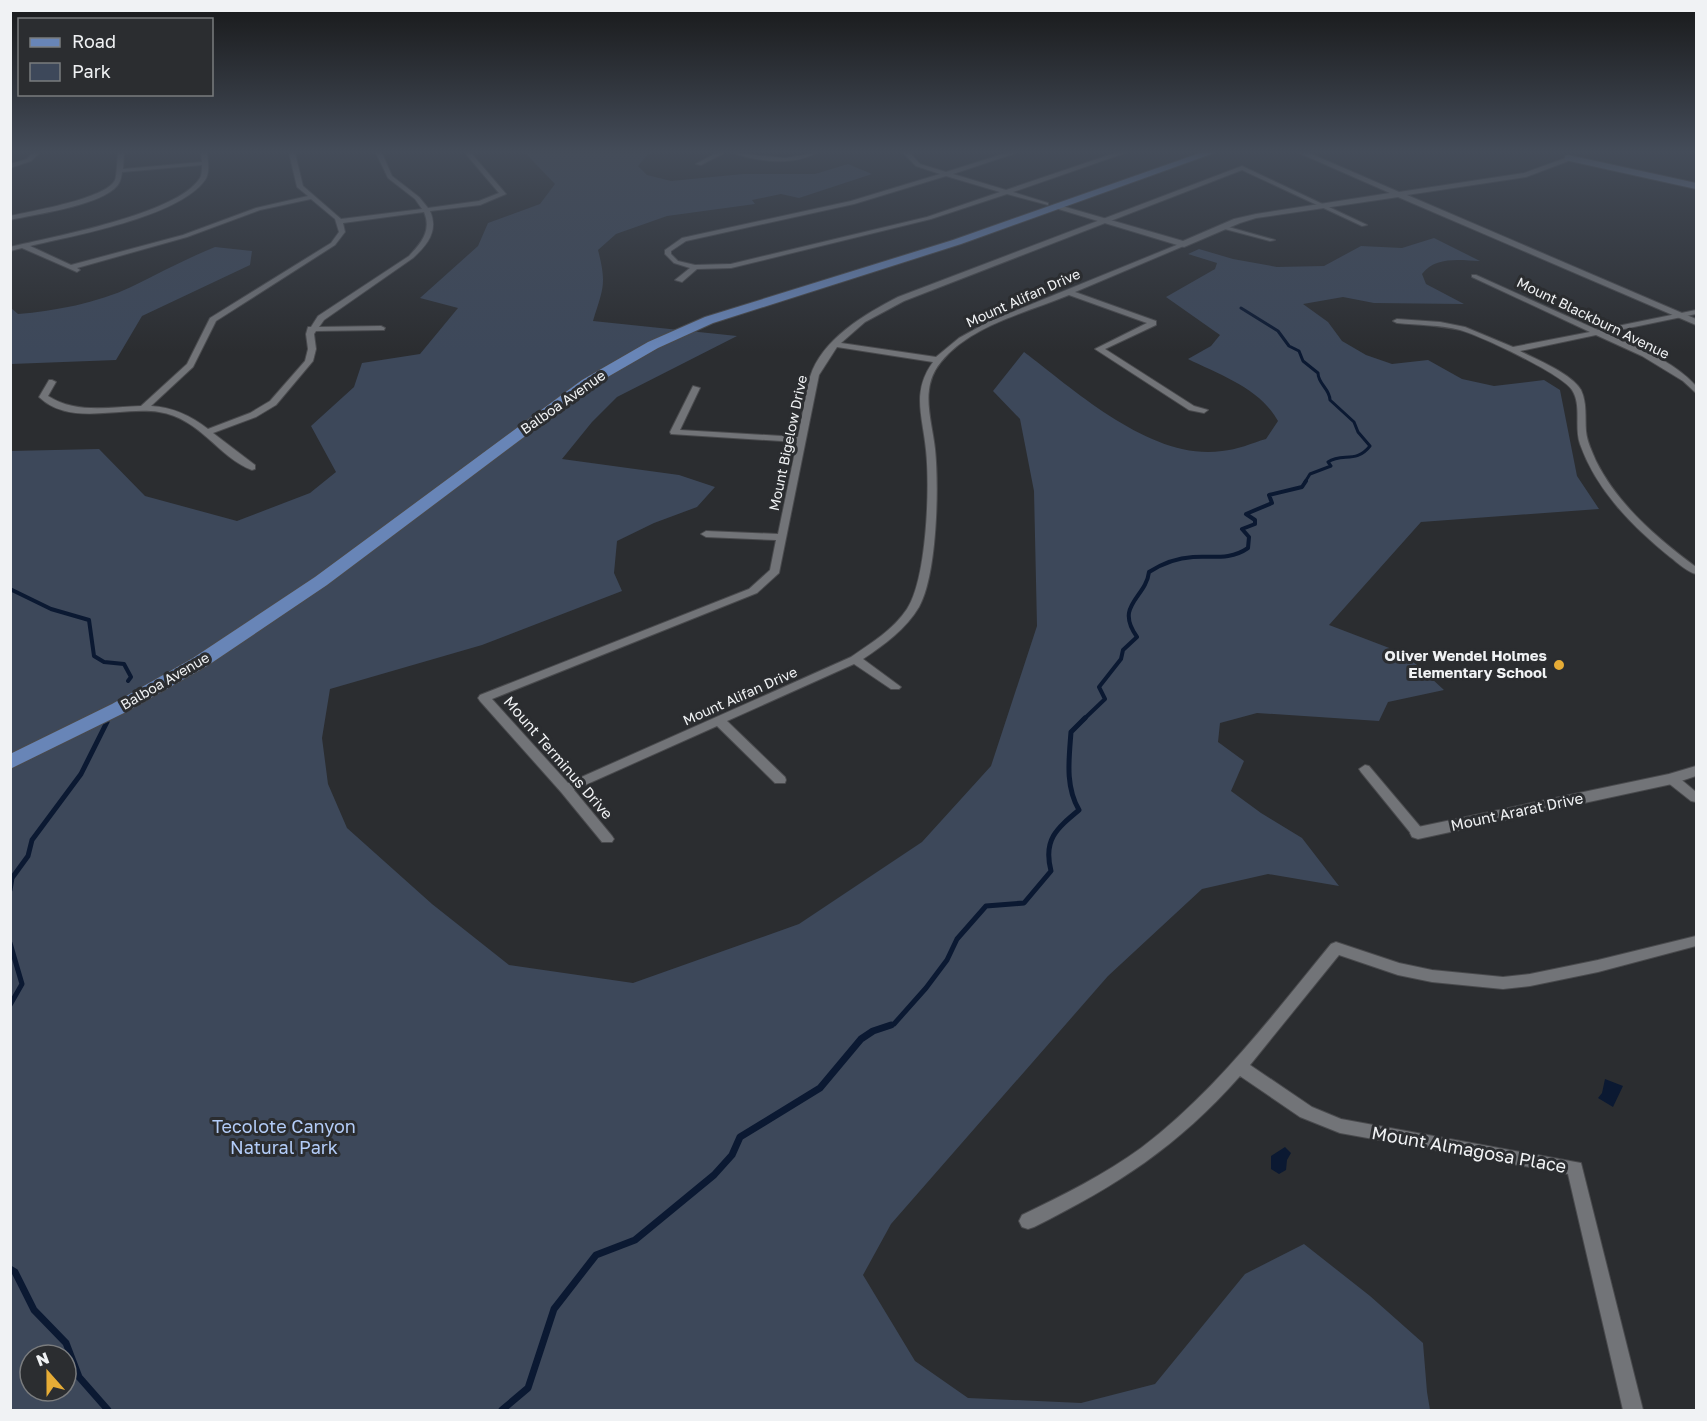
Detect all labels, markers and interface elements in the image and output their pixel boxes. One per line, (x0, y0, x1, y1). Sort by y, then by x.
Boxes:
legend (18, 18, 213, 96)
text: Road (72, 30, 116, 52)
text: Park (72, 60, 111, 82)
street label: Mount Alifan Drive (963, 265, 1083, 330)
street label: Mount Blackburn Avenue (1514, 273, 1672, 362)
street label: Balboa Avenue (517, 366, 608, 437)
street label: Mount Bigelow Drive (765, 373, 810, 512)
place label: Oliver Wendel Holmes Elementary School (1384, 646, 1547, 681)
street label: Balboa Avenue (117, 648, 212, 713)
marker: Oliver Wendel Holmes Elementary School (1552, 658, 1566, 672)
street label: Mount Alifan Drive (680, 663, 800, 728)
street label: Mount Terminus Drive (501, 692, 617, 823)
street label: Mount Ararat Drive (1449, 788, 1585, 834)
park label: Tecolote Canyon Natural Park (212, 1115, 356, 1158)
street label: Mount Almagosa Place (1370, 1121, 1568, 1177)
north arrow (18, 1343, 78, 1403)
text: N (33, 1347, 52, 1371)

